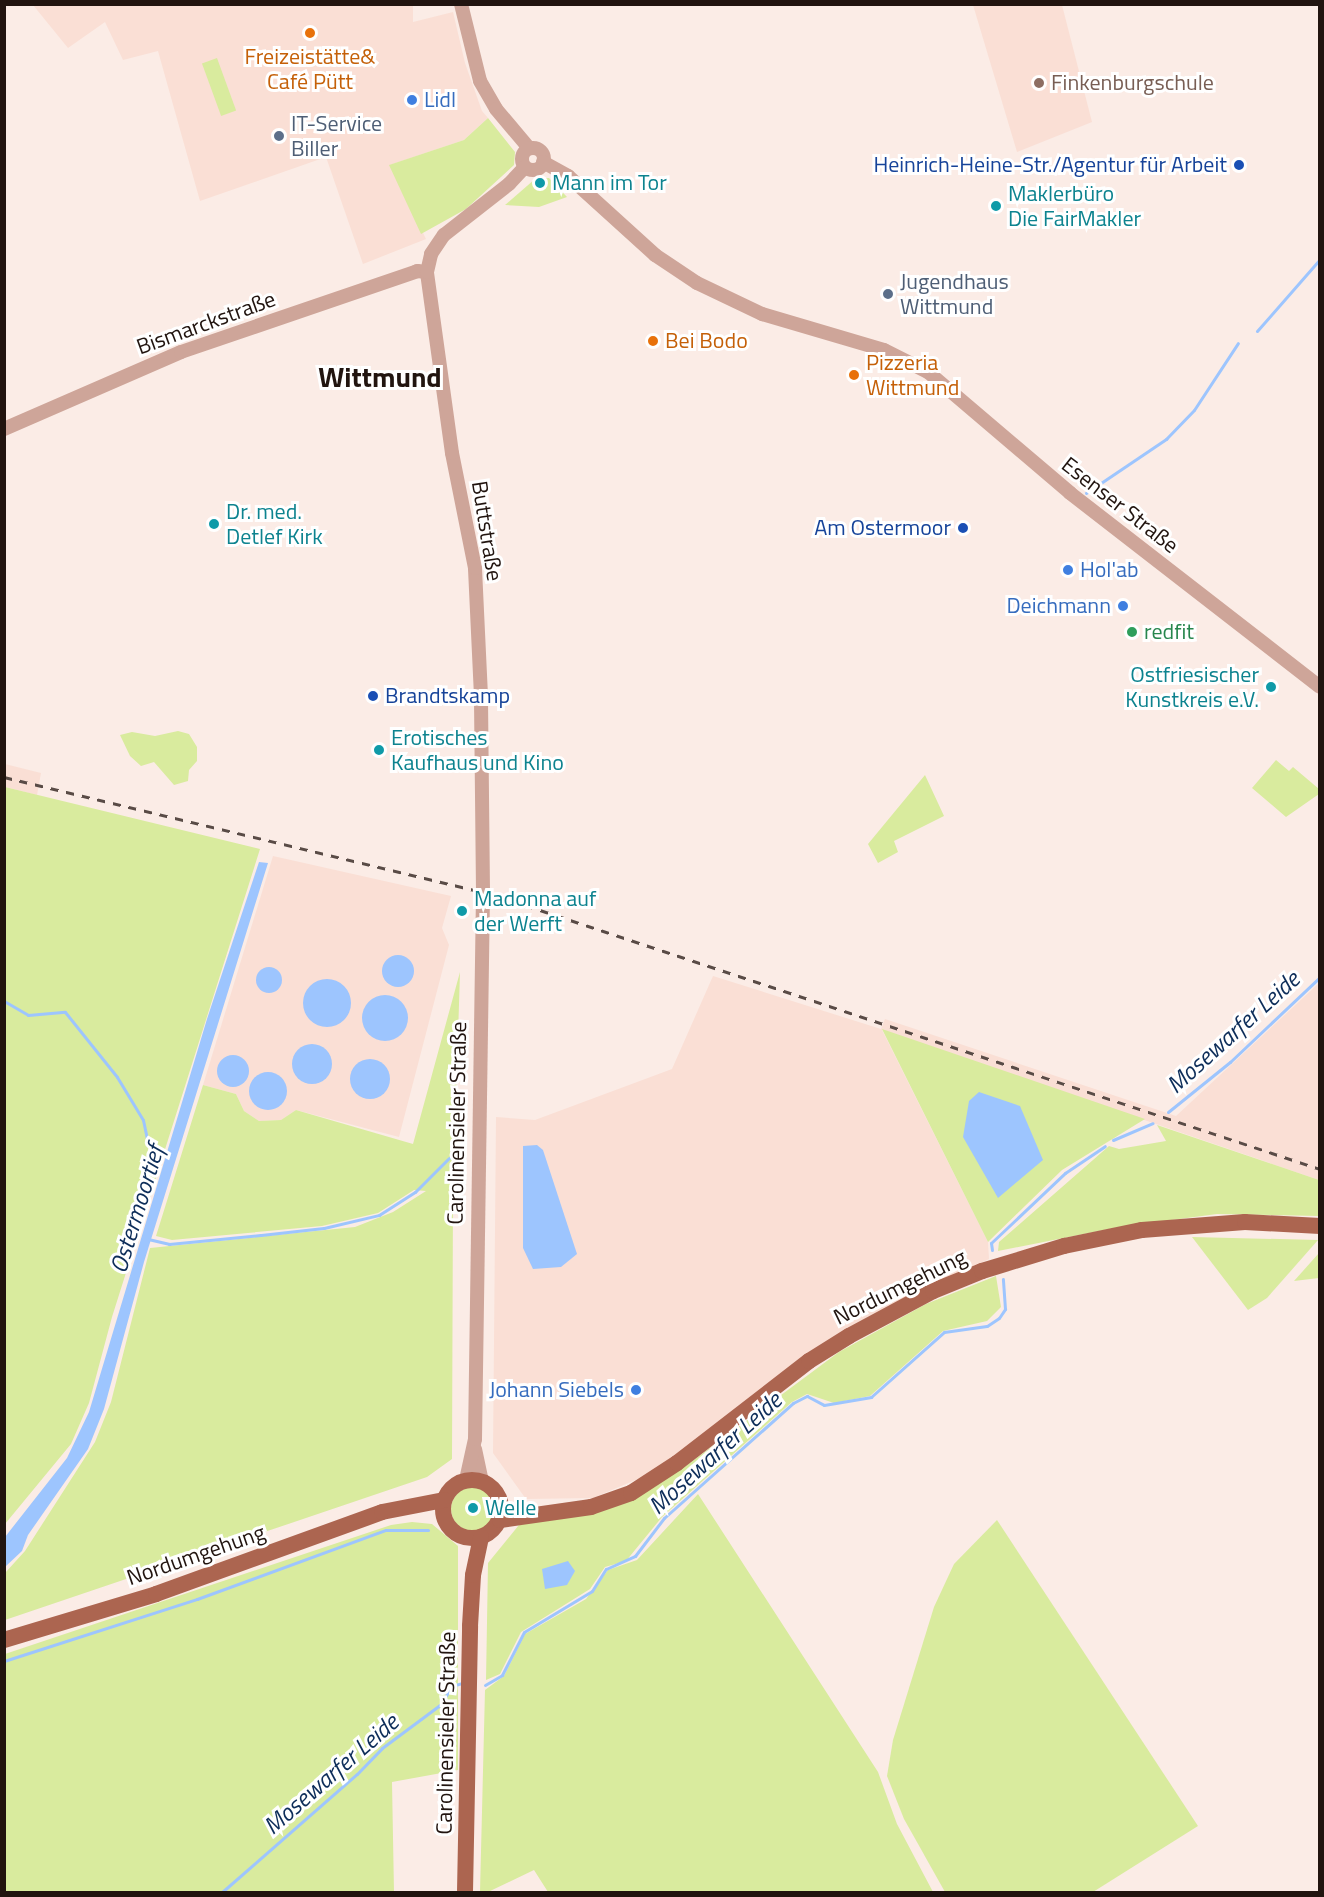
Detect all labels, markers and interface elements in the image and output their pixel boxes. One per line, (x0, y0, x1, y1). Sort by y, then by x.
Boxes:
marker: Freizeistätte& Café Pütt (303, 26, 317, 40)
place label: Freizeistätte& Café Pütt (245, 43, 375, 94)
place label: Finkenburgschule (1051, 70, 1214, 96)
marker: Finkenburgschule (1032, 76, 1046, 90)
place label: Lidl (424, 87, 456, 113)
marker: Lidl (405, 93, 419, 107)
place label: IT-Service Biller (291, 110, 382, 162)
marker: IT-Service Biller (272, 129, 286, 143)
place label: Heinrich-Heine-Str./Agentur für Arbeit (873, 152, 1227, 178)
marker: Heinrich-Heine-Str./Agentur für Arbeit (1232, 158, 1246, 172)
place label: Mann im Tor (552, 170, 667, 196)
marker: Mann im Tor (533, 176, 547, 190)
place label: Maklerbüro Die FairMakler (1008, 180, 1141, 231)
marker: Maklerbüro Die FairMakler (989, 199, 1003, 213)
place label: Jugendhaus Wittmund (900, 268, 1009, 320)
street label: Bismarckstraße (133, 286, 279, 360)
marker: Jugendhaus Wittmund (881, 287, 895, 301)
place label: Bei Bodo (665, 328, 748, 354)
marker: Bei Bodo (646, 334, 660, 348)
place label: Pizzeria Wittmund (866, 349, 959, 400)
district label: Wittmund (318, 360, 442, 394)
marker: Pizzeria Wittmund (847, 368, 861, 382)
street label: Esenser Straße (1056, 451, 1184, 559)
street label: Buttstraße (466, 479, 508, 583)
place label: Dr. med. Detlef Kirk (226, 498, 323, 550)
place label: Am Ostermoor (814, 515, 951, 541)
marker: Dr. med. Detlef Kirk (207, 517, 221, 531)
marker: Am Ostermoor (956, 521, 970, 535)
place label: Hol'ab (1080, 557, 1139, 583)
marker: Hol'ab (1061, 563, 1075, 577)
place label: Deichmann (1006, 593, 1111, 619)
marker: Deichmann (1116, 599, 1130, 613)
place label: redfit (1144, 619, 1194, 645)
marker: redfit (1125, 625, 1139, 639)
place label: Ostfriesischer Kunstkreis e.V. (1125, 661, 1259, 712)
marker: Ostfriesischer Kunstkreis e.V. (1264, 680, 1278, 694)
place label: Brandtskamp (385, 683, 510, 709)
marker: Brandtskamp (366, 689, 380, 703)
place label: Erotisches Kaufhaus und Kino (391, 724, 564, 776)
marker: Erotisches Kaufhaus und Kino (372, 743, 386, 757)
place label: Madonna auf der Werft (474, 885, 596, 936)
marker: Madonna auf der Werft (455, 904, 469, 918)
water label: Mosewarfer Leide (1161, 965, 1305, 1099)
street label: Carolinensieler Straße (442, 1021, 472, 1225)
water label: Ostermoortief (104, 1141, 170, 1277)
street label: Nordumgehung (829, 1243, 971, 1331)
place label: Johann Siebels (489, 1377, 624, 1403)
marker: Johann Siebels (629, 1383, 643, 1397)
water label: Mosewarfer Leide (643, 1386, 787, 1520)
place label: Welle (485, 1495, 536, 1521)
marker: Welle (466, 1501, 480, 1515)
street label: Nordumgehung (123, 1519, 269, 1591)
street label: Carolinensieler Straße (431, 1631, 461, 1835)
water label: Mosewarfer Leide (258, 1708, 404, 1840)

